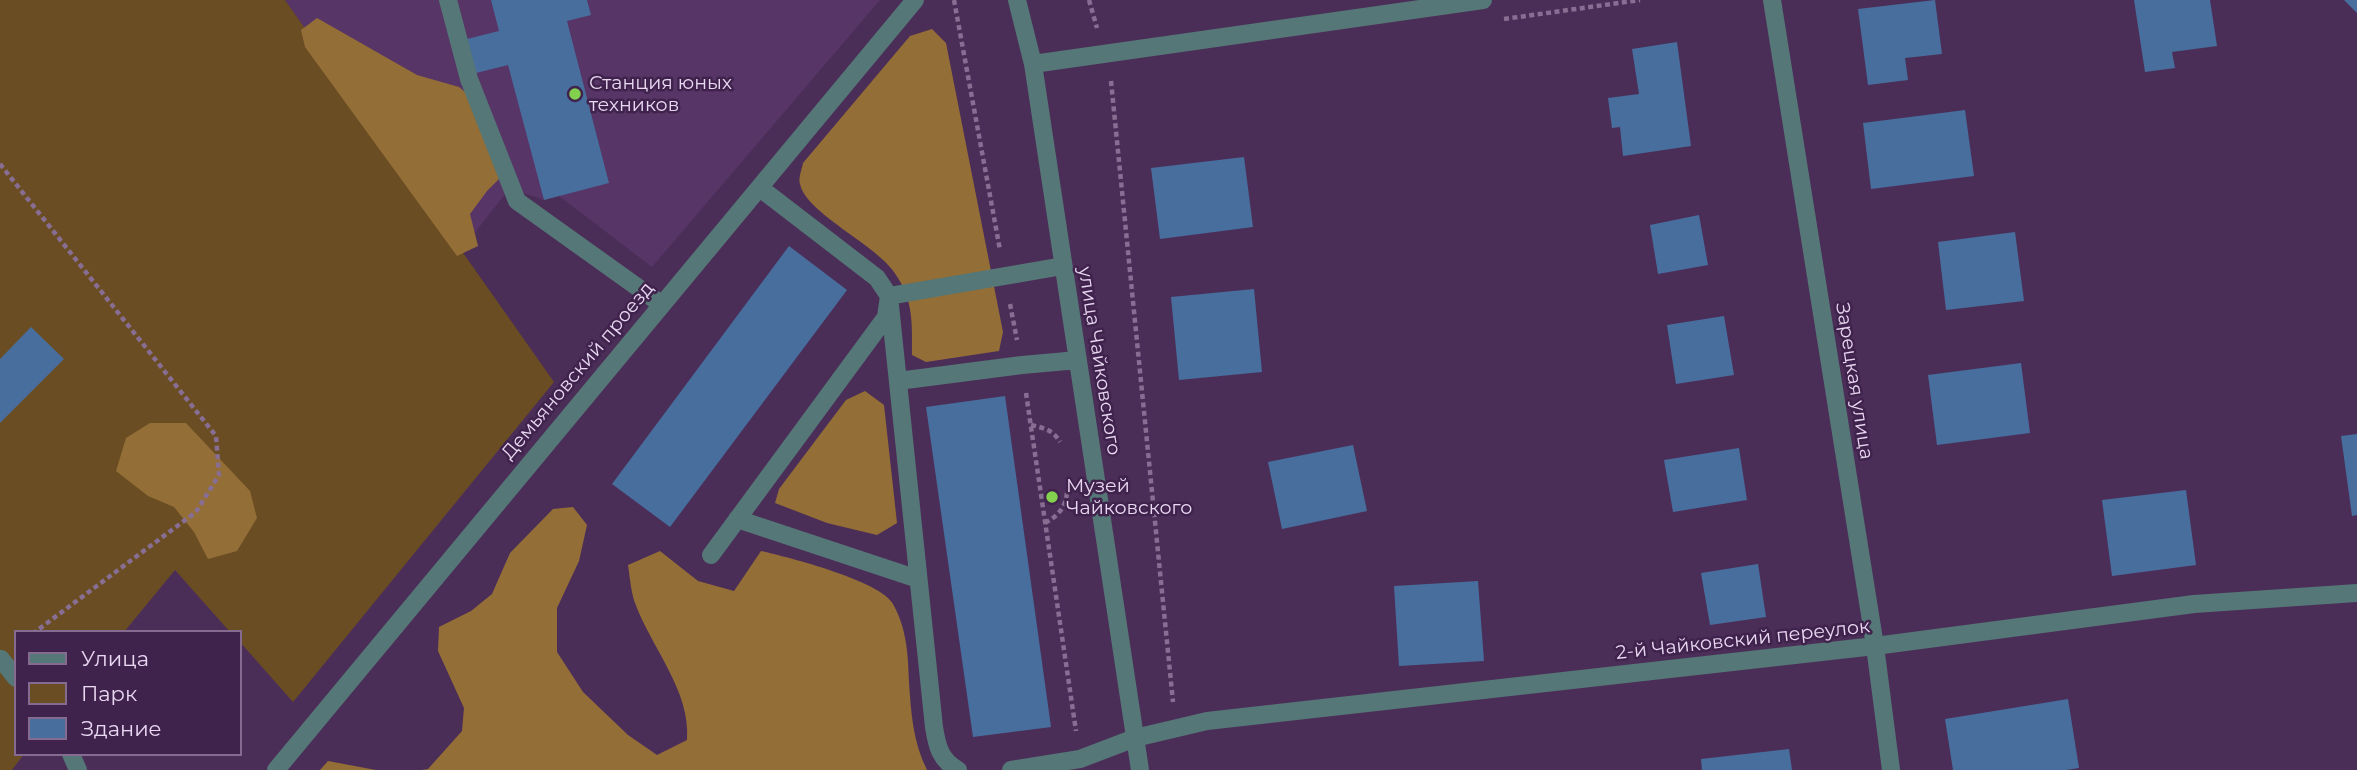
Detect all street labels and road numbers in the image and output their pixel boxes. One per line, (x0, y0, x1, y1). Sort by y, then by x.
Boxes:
street label: улица Чайковского (1073, 265, 1125, 457)
street label: Демьяновский проезд (497, 278, 659, 464)
street label: Зарецкая улица (1830, 301, 1878, 461)
street label: 2-й Чайковский переулок (1615, 615, 1871, 665)

